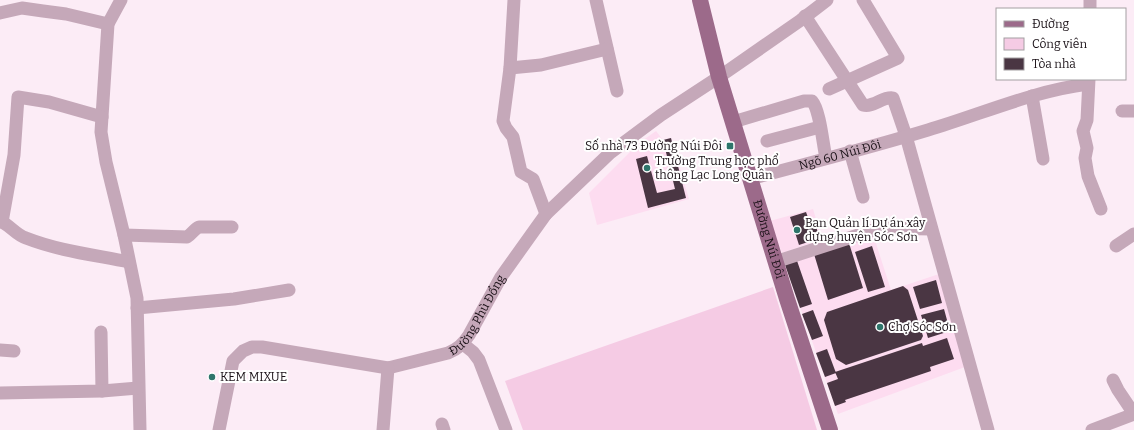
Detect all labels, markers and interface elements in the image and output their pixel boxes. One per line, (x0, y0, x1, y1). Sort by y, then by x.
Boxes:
legend (996, 8, 1126, 80)
text: Đường (1032, 17, 1070, 31)
text: Công viên (1032, 37, 1087, 51)
text: Tòa nhà (1032, 57, 1076, 71)
street label: Ngõ 60 Núi Đôi (797, 137, 883, 173)
place label: Số nhà 73 Đường Núi Đôi (585, 138, 722, 153)
marker: Số nhà 73 Đường Núi Đôi (725, 141, 735, 151)
place label: Trường Trung học phổ thông Lạc Long Quân (655, 153, 779, 182)
marker: Trường Trung học phổ thông Lạc Long Quân (642, 163, 652, 173)
street label: Đường Núi Đôi (750, 198, 787, 281)
place label: Ban Quản lí Dự án xây dựng huyện Sóc Sơn (805, 216, 926, 244)
marker: Ban Quản lí Dự án xây dựng huyện Sóc Sơn (792, 225, 802, 235)
street label: Đường Phù Đổng (447, 272, 508, 358)
place label: Chợ Sóc Sơn (888, 320, 957, 334)
marker: Chợ Sóc Sơn (875, 322, 885, 332)
place label: KEM MIXUE (220, 370, 287, 384)
marker: KEM MIXUE (207, 372, 217, 382)

